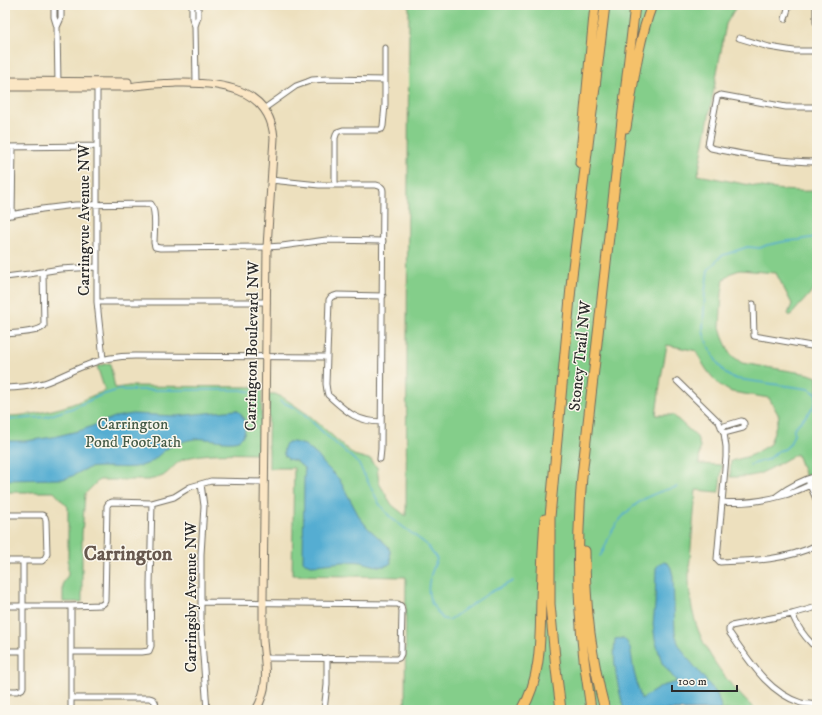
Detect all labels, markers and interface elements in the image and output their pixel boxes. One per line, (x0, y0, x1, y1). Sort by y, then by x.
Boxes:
street label: Carringvue Avenue NW (74, 144, 94, 296)
street label: Carrington Boulevard NW (241, 260, 263, 431)
street label: Stoney Trail NW (564, 300, 596, 412)
park label: Carrington Pond FootPath (85, 414, 182, 452)
street label: Carringsby Avenue NW (181, 521, 201, 672)
district label: Carrington (84, 542, 173, 567)
scale bar (672, 667, 737, 693)
text: 100 m (678, 674, 707, 689)

